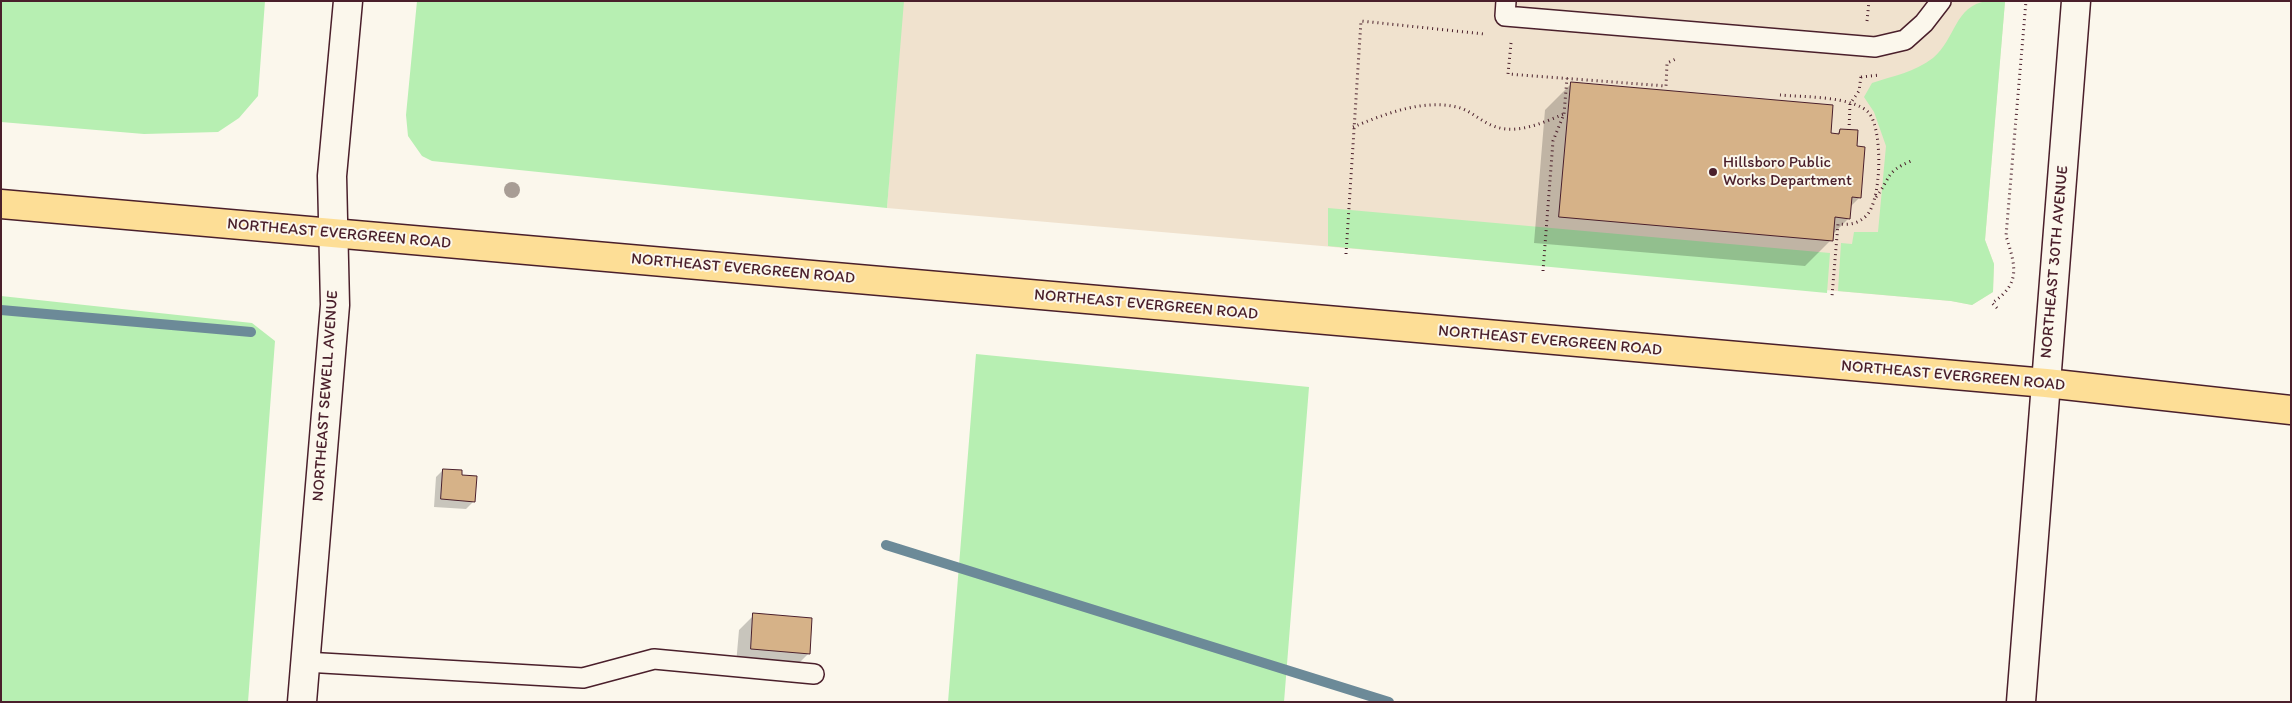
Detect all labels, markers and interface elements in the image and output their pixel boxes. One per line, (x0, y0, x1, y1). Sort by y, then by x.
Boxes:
place label: Hillsboro Public Works Department (1723, 153, 1852, 191)
street label: NORTHEAST 30TH AVENUE (2037, 165, 2073, 359)
marker: Hillsboro Public Works Department (1707, 166, 1719, 178)
street label: NORTHEAST EVERGREEN ROAD (226, 215, 452, 253)
street label: NORTHEAST EVERGREEN ROAD (630, 250, 856, 288)
street label: NORTHEAST EVERGREEN ROAD (1033, 286, 1259, 324)
street label: NORTHEAST SEWELL AVENUE (309, 290, 343, 502)
street label: NORTHEAST EVERGREEN ROAD (1437, 322, 1663, 360)
street label: NORTHEAST EVERGREEN ROAD (1840, 357, 2066, 395)

